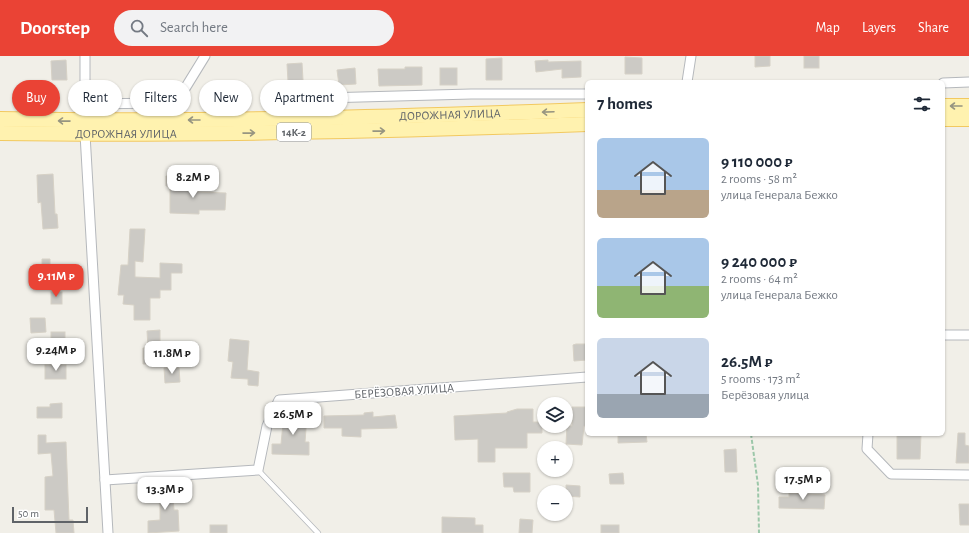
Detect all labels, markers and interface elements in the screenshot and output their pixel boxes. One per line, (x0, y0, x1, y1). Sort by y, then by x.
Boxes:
search box (114, 10, 394, 46)
icon: search (128, 17, 150, 39)
text: Doorstep (20, 19, 90, 38)
text: Search here (160, 20, 228, 35)
text: Map (815, 21, 840, 35)
text: Layers (862, 21, 896, 35)
text: Share (918, 21, 949, 35)
chip: Buy (12, 80, 60, 116)
chip: Rent (68, 80, 122, 116)
chip: Filters (130, 80, 191, 116)
chip: New (199, 80, 252, 116)
chip: Apartment (260, 80, 348, 116)
icon: filters (911, 93, 933, 115)
text: 7 homes (597, 95, 653, 112)
one-way arrow (950, 102, 963, 110)
street label: ДОРОЖНАЯ УЛИЦА (399, 107, 501, 122)
one-way arrow (542, 108, 555, 115)
one-way arrow (188, 116, 201, 124)
one-way arrow (58, 117, 71, 124)
road number: 14К-2 (277, 123, 311, 141)
one-way arrow (372, 127, 385, 135)
street label: ДОРОЖНАЯ УЛИЦА (75, 128, 177, 140)
one-way arrow (242, 129, 255, 136)
text: 9 110 000 ₽ (721, 153, 793, 170)
icon: home (629, 154, 677, 202)
pin: 8.2M ₽ (160, 165, 226, 199)
text: 8.2M ₽ (176, 171, 210, 184)
text: 2 rooms · 58 m² (721, 173, 797, 186)
text: улица Генерала Бежко (721, 189, 838, 202)
text: 9 240 000 ₽ (721, 253, 797, 270)
icon: home (629, 254, 677, 302)
pin: 9.11M ₽ (19, 264, 93, 298)
text: 9.11M ₽ (37, 270, 75, 283)
text: 2 rooms · 64 m² (721, 273, 798, 286)
text: улица Генерала Бежко (721, 289, 838, 302)
pin: 9.24M ₽ (19, 338, 93, 372)
pin: 11.8M ₽ (135, 341, 209, 375)
text: 9.24M ₽ (36, 344, 76, 357)
text: 11.8M ₽ (153, 347, 191, 360)
text: 26.5M ₽ (721, 353, 773, 370)
icon: home (629, 354, 677, 402)
text: 5 rooms · 173 m² (721, 373, 800, 386)
street label: БЕРЁЗОВАЯ УЛИЦА (354, 381, 454, 400)
text: Берёзовая улица (721, 389, 809, 402)
map controls (537, 397, 573, 521)
button: layers (537, 397, 573, 433)
pin: 26.5M ₽ (256, 402, 330, 436)
text: 26.5M ₽ (273, 408, 313, 421)
button: + (537, 441, 573, 477)
pin: 17.5M ₽ (766, 467, 840, 501)
text: 17.5M ₽ (784, 473, 822, 486)
pin: 13.3M ₽ (128, 477, 202, 511)
text: 13.3M ₽ (146, 483, 184, 496)
button: − (537, 485, 573, 521)
scale bar (12, 505, 88, 524)
text: 50 m (18, 508, 39, 519)

